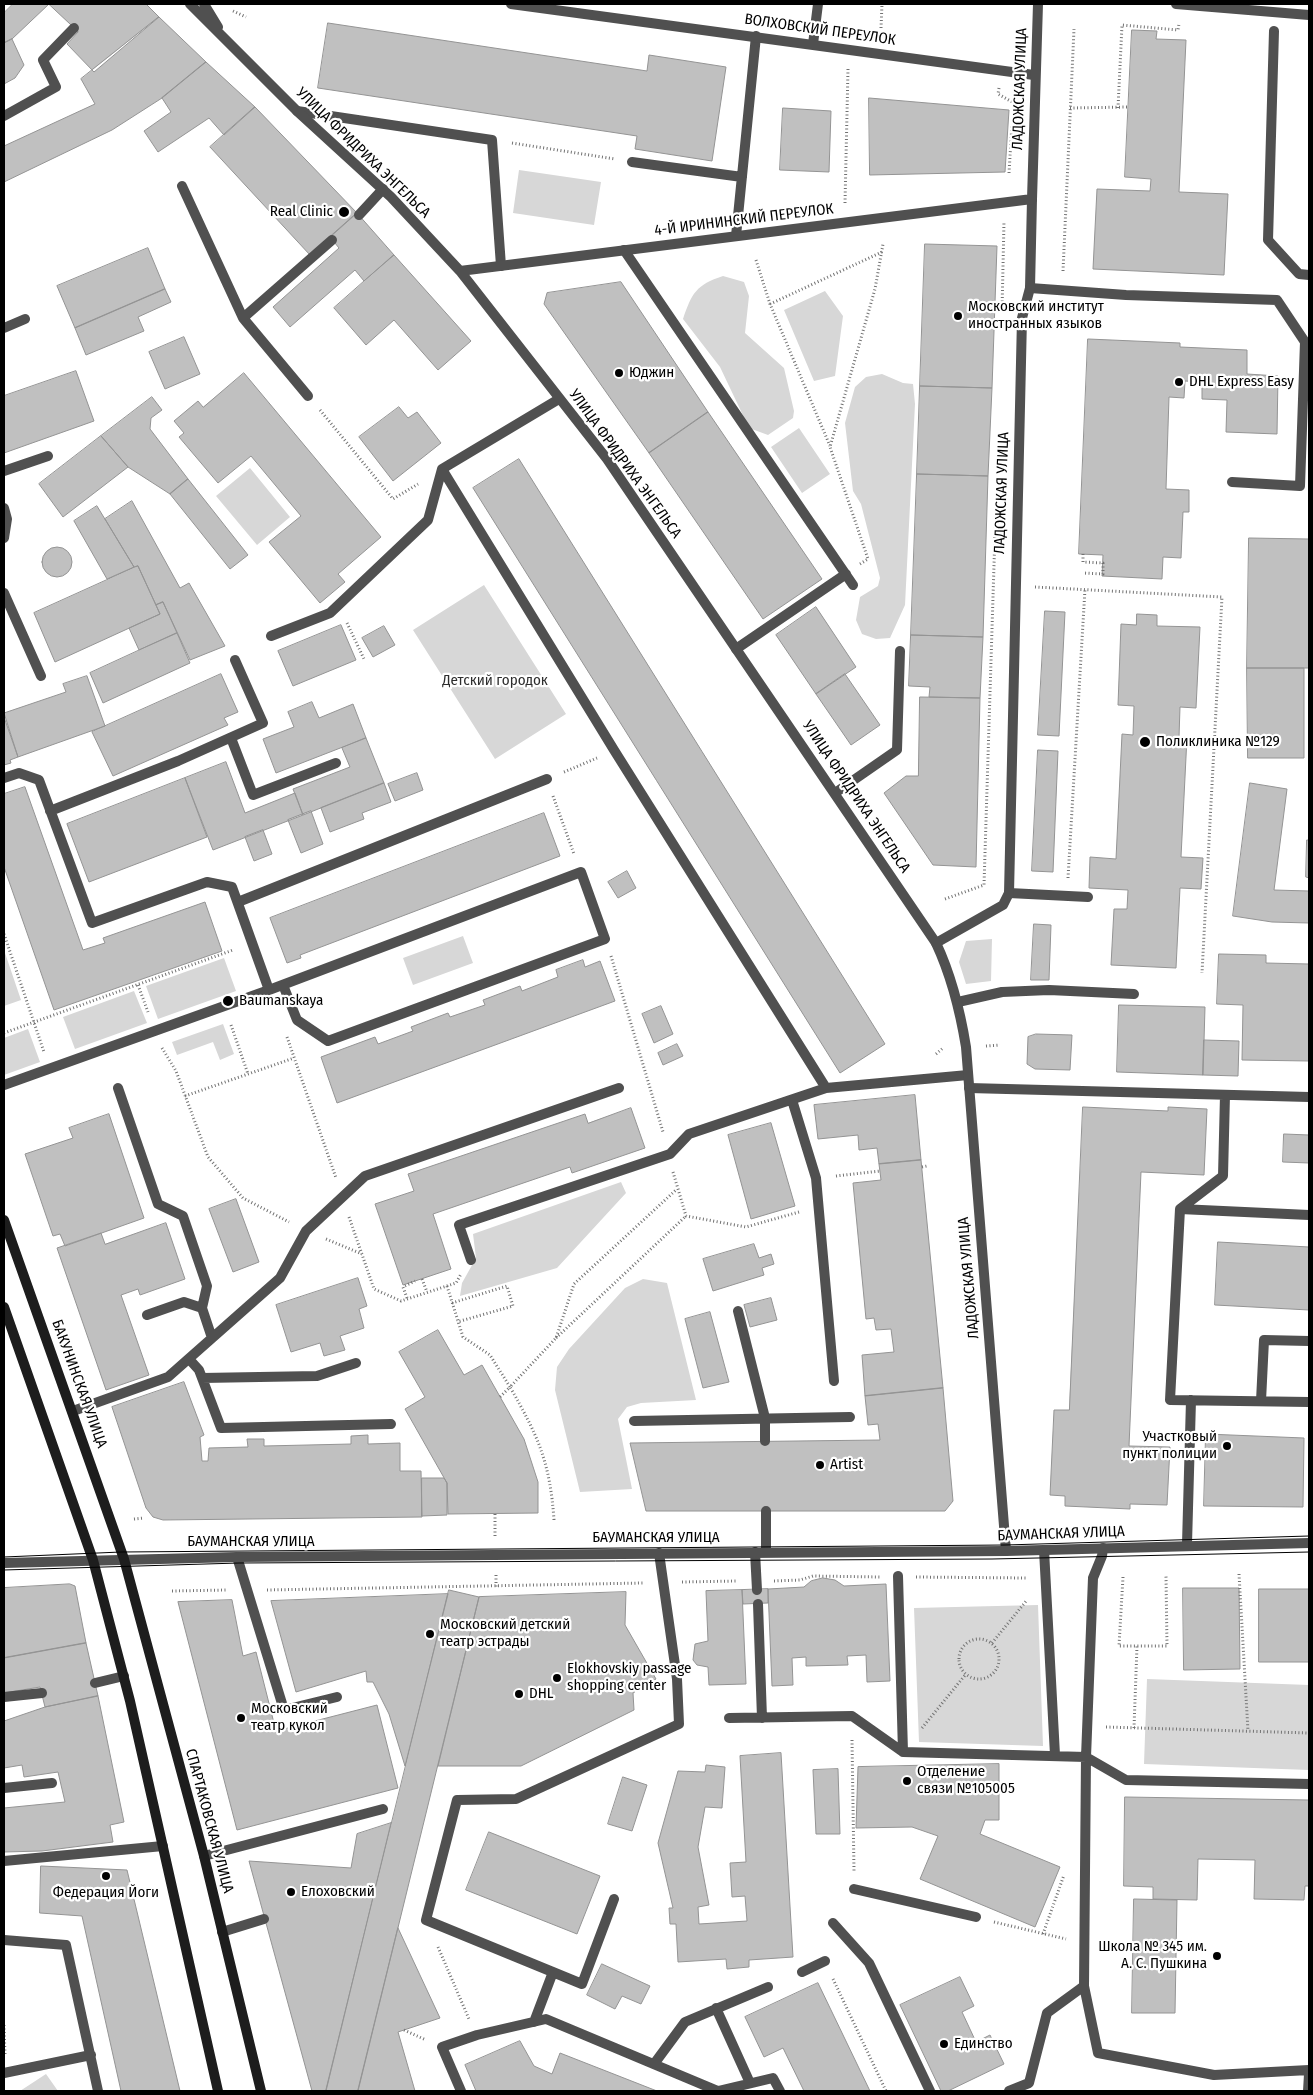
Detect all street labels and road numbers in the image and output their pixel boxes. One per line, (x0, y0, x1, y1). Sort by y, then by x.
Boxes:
street label: ВОЛХОВСКИЙ ПЕРЕУЛОК (743, 10, 897, 50)
street label: ЛАДОЖСКАЯ УЛИЦА (1009, 28, 1031, 150)
street label: УЛИЦА ФРИДРИХА ЭНГЕЛЬСА (292, 84, 434, 222)
street label: 4-Й ИРИНИНСКИЙ ПЕРЕУЛОК (653, 200, 835, 240)
street label: УЛИЦА ФРИДРИХА ЭНГЕЛЬСА (565, 386, 685, 542)
street label: ЛАДОЖСКАЯ УЛИЦА (991, 432, 1013, 554)
street label: УЛИЦА ФРИДРИХА ЭНГЕЛЬСА (798, 717, 914, 877)
street label: ЛАДОЖСКАЯ УЛИЦА (955, 1216, 983, 1340)
street label: БАКУНИНСКАЯ УЛИЦА (47, 1317, 111, 1451)
street label: БАУМАНСКАЯ УЛИЦА (997, 1523, 1125, 1545)
street label: БАУМАНСКАЯ УЛИЦА (592, 1529, 720, 1547)
street label: БАУМАНСКАЯ УЛИЦА (187, 1533, 315, 1551)
street label: СПАРТАКОВСКАЯ УЛИЦА (181, 1747, 237, 1895)

